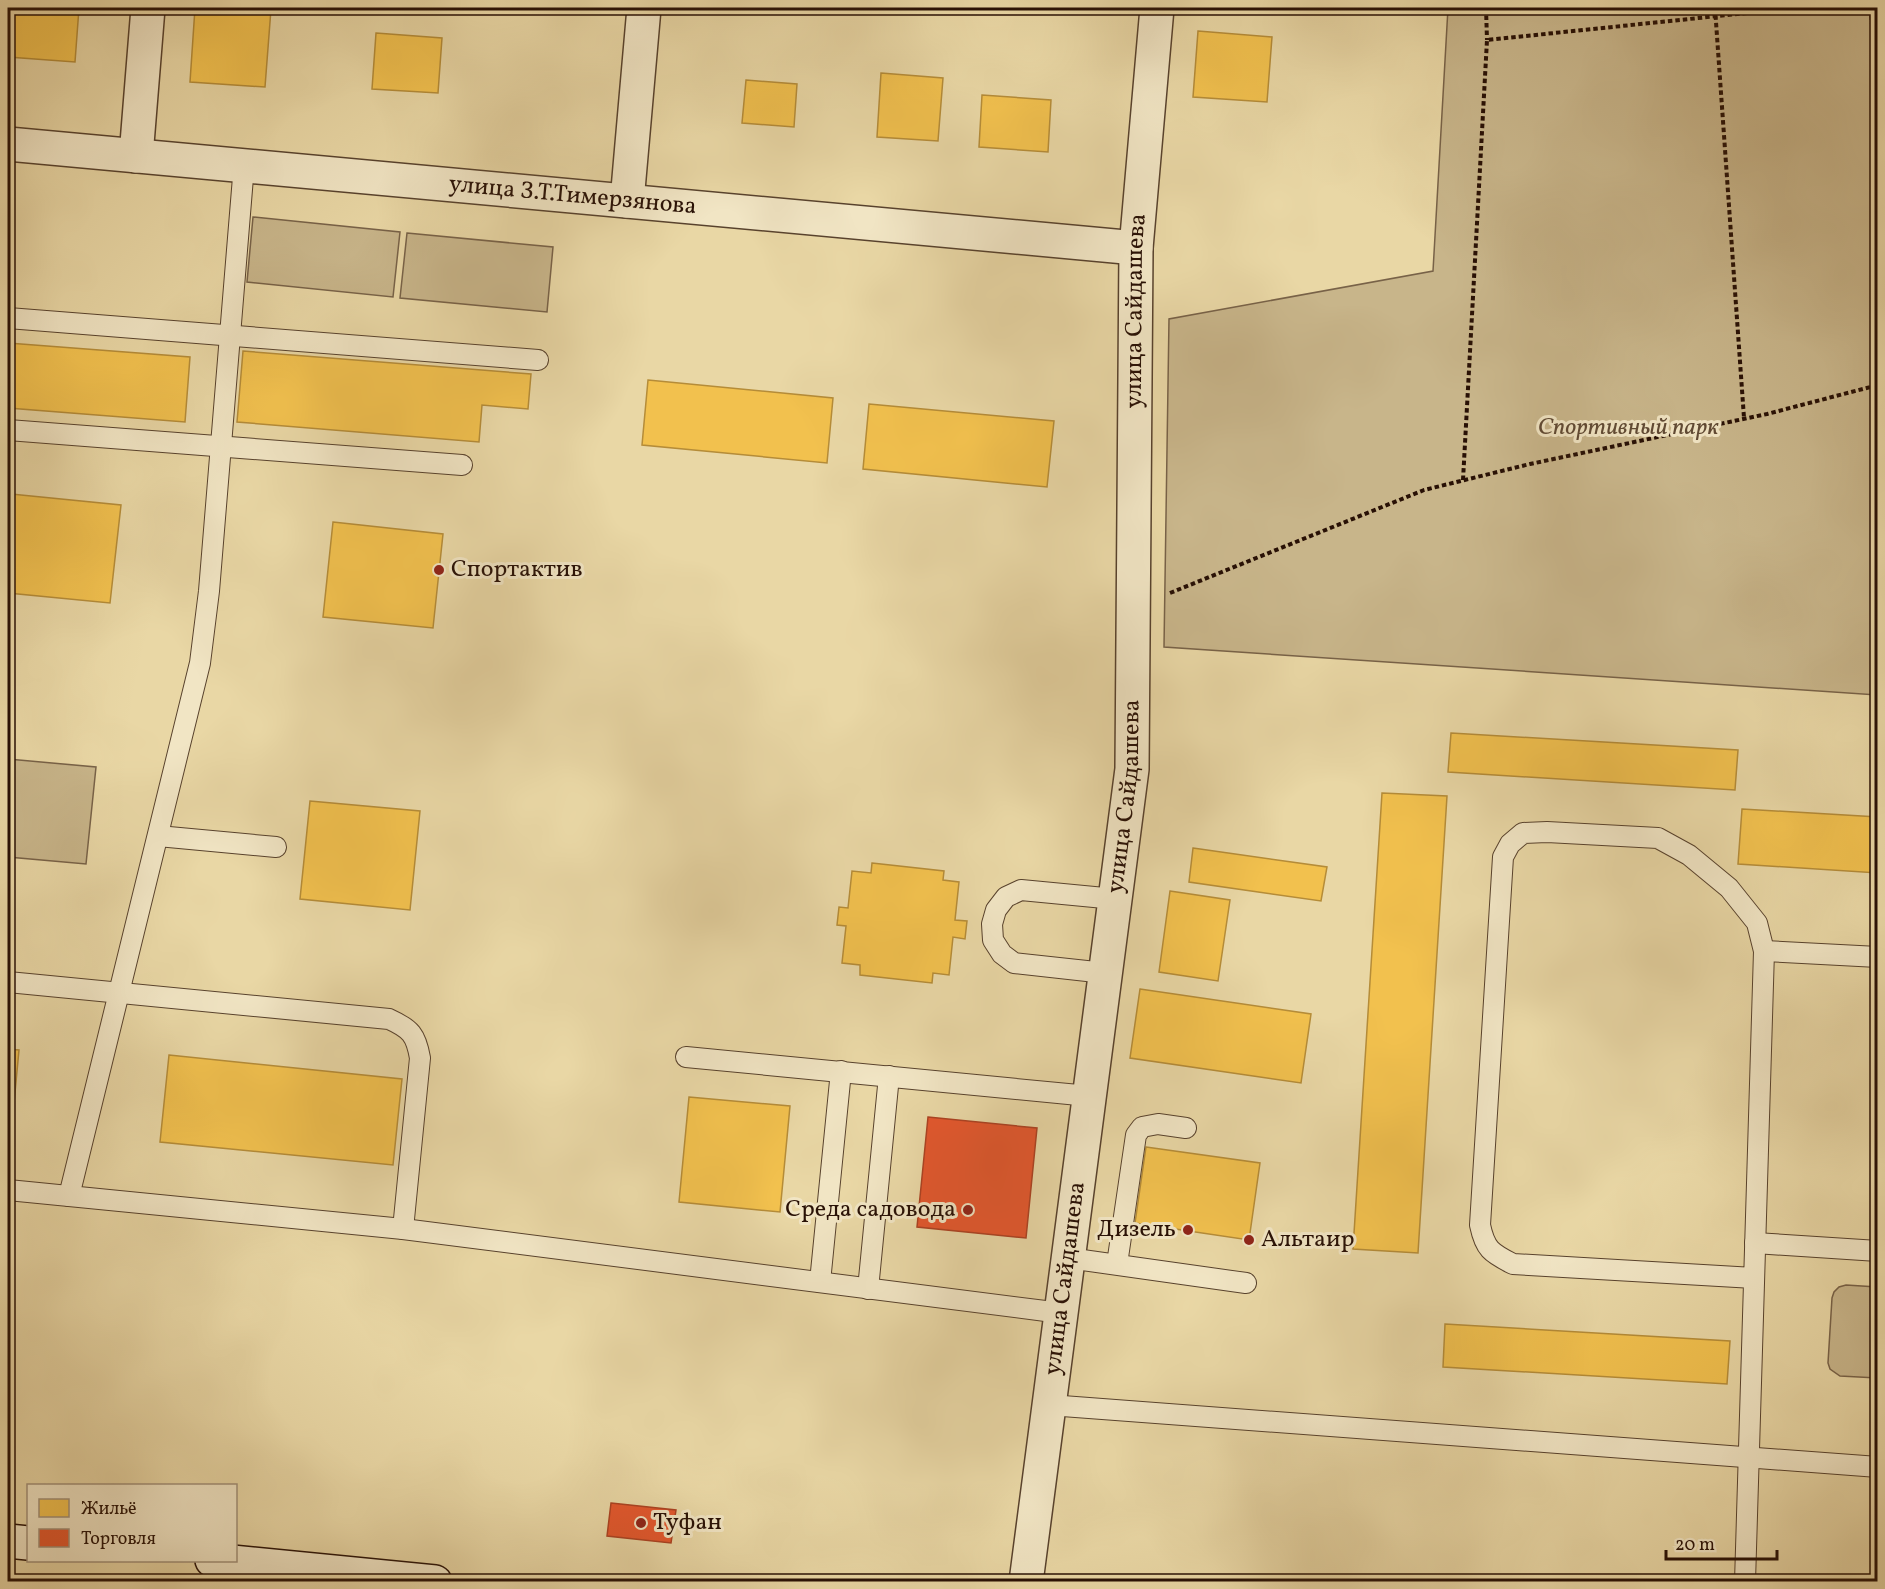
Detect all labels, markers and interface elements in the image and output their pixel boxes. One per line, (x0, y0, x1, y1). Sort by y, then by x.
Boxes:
street label: улица З.Т.Тимерзянова (447, 168, 698, 224)
street label: улица Сайдашева (1118, 212, 1156, 408)
park label: Спортивный парк (1538, 411, 1719, 445)
place label: Спортактив (451, 553, 583, 587)
marker: Спортактив (432, 563, 446, 577)
street label: улица Сайдашева (1099, 699, 1150, 895)
street label: улица Сайдашева (1036, 1180, 1095, 1377)
place label: Среда садовода (785, 1193, 956, 1227)
marker: Среда садовода (961, 1203, 975, 1217)
place label: Дизель (1097, 1213, 1176, 1247)
marker: Дизель (1181, 1223, 1195, 1237)
place label: Альтаир (1261, 1223, 1354, 1257)
marker: Альтаир (1242, 1233, 1256, 1247)
legend (27, 1484, 237, 1562)
text: Жильё (81, 1497, 137, 1522)
place label: Туфан (653, 1506, 722, 1540)
marker: Туфан (634, 1516, 648, 1530)
scale bar (1666, 1523, 1777, 1561)
text: Торговля (81, 1527, 156, 1552)
text: 20 m (1675, 1533, 1715, 1558)

